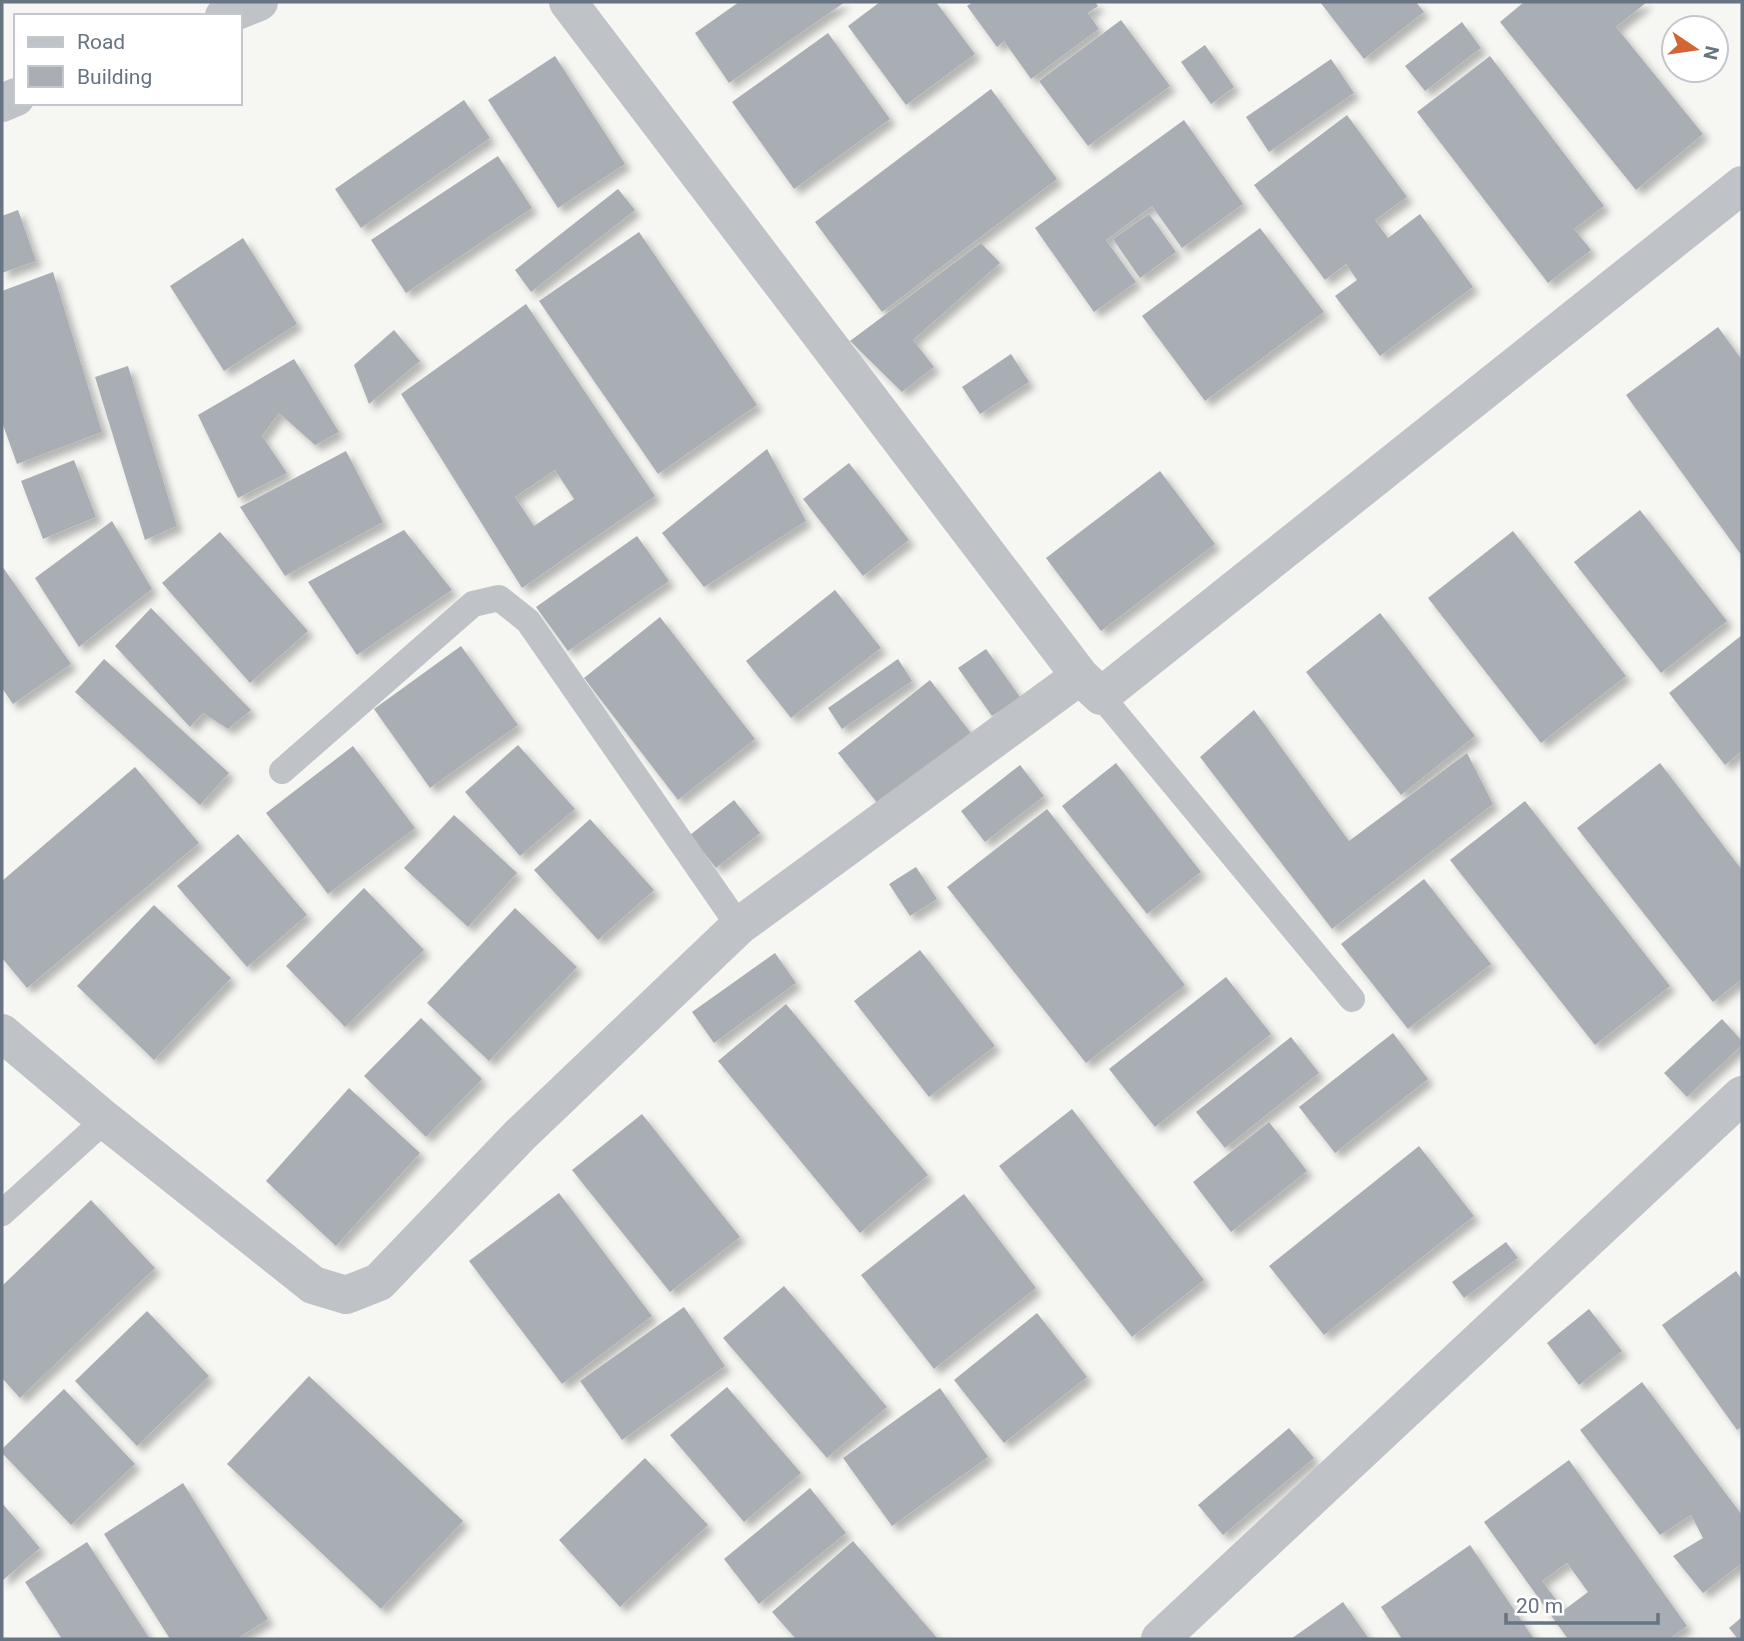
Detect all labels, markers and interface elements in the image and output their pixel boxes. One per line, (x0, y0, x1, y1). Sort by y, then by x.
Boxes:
legend (14, 14, 242, 105)
north arrow (1660, 14, 1730, 84)
text: Road (77, 30, 125, 54)
text: N (1698, 44, 1724, 62)
text: Building (77, 65, 152, 89)
scale bar (1506, 1582, 1658, 1626)
text: 20 m (1516, 1594, 1563, 1618)

